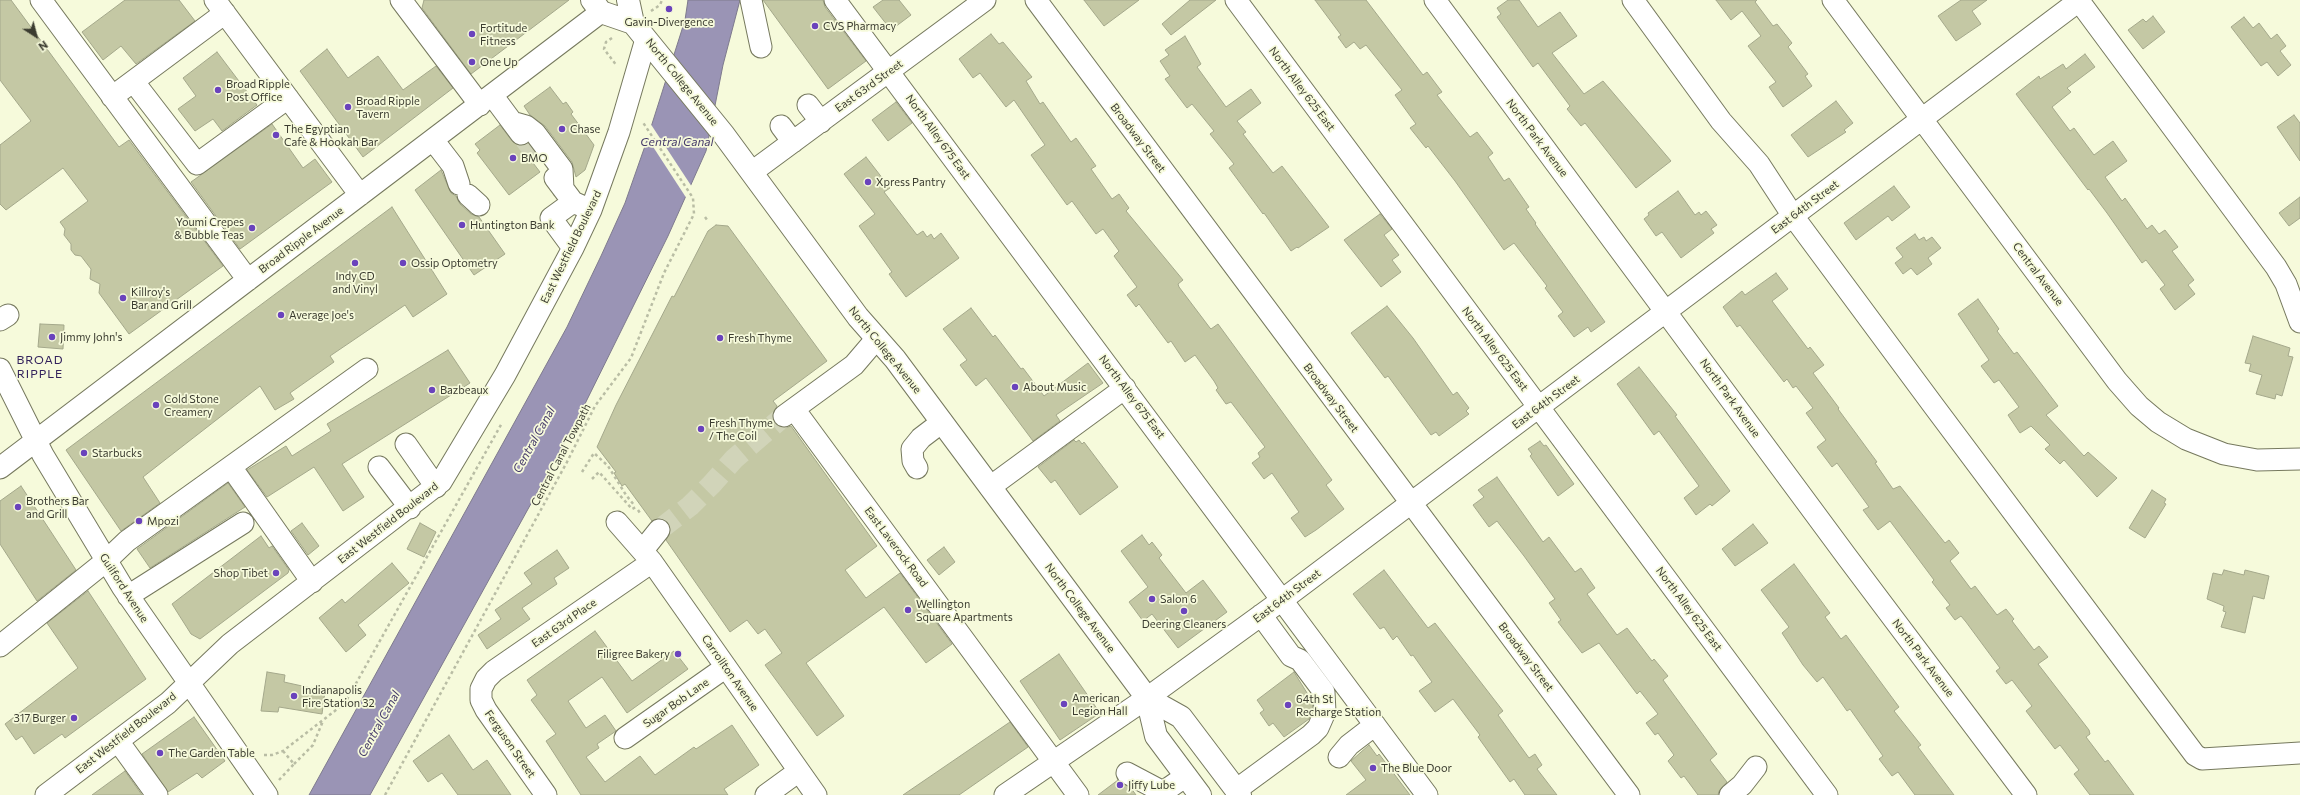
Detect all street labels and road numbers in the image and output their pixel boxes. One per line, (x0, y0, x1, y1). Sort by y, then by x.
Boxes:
street label: North College Avenue (643, 36, 721, 128)
street label: North Alley 625 East (1266, 44, 1338, 134)
street label: East 63rd Street (833, 57, 905, 115)
street label: North Alley 675 East (903, 92, 973, 182)
street label: North Park Avenue (1503, 97, 1571, 179)
street label: Broadway Street (1108, 101, 1168, 175)
street label: East 64th Street (1769, 177, 1841, 237)
street label: East Westfield Boulevard (538, 188, 604, 306)
street label: Broad Ripple Avenue (256, 204, 346, 276)
street label: Central Avenue (2010, 240, 2066, 308)
street label: North College Avenue (846, 304, 924, 396)
street label: North Alley 625 East (1459, 304, 1531, 394)
street label: North Alley 675 East (1096, 353, 1168, 441)
street label: North Park Avenue (1697, 356, 1763, 440)
street label: Broadway Street (1301, 361, 1361, 435)
street label: East 64th Street (1510, 372, 1582, 432)
street label: Central Canal Towpath (528, 402, 594, 508)
street label: East Westfield Boulevard (335, 480, 441, 566)
street label: East Laverock Road (862, 504, 930, 590)
street label: Guilford Avenue (97, 551, 151, 625)
street label: North College Avenue (1042, 561, 1118, 655)
street label: North Alley 625 East (1653, 564, 1725, 654)
street label: East 64th Street (1251, 566, 1323, 626)
street label: East 63rd Place (529, 596, 599, 650)
street label: North Park Avenue (1889, 617, 1957, 699)
street label: Broadway Street (1496, 620, 1556, 694)
street label: Carrollton Avenue (699, 632, 761, 714)
street label: Sugar Bob Lane (641, 675, 711, 731)
street label: East Westfield Boulevard (73, 690, 179, 776)
street label: Ferguson Street (482, 708, 538, 780)

